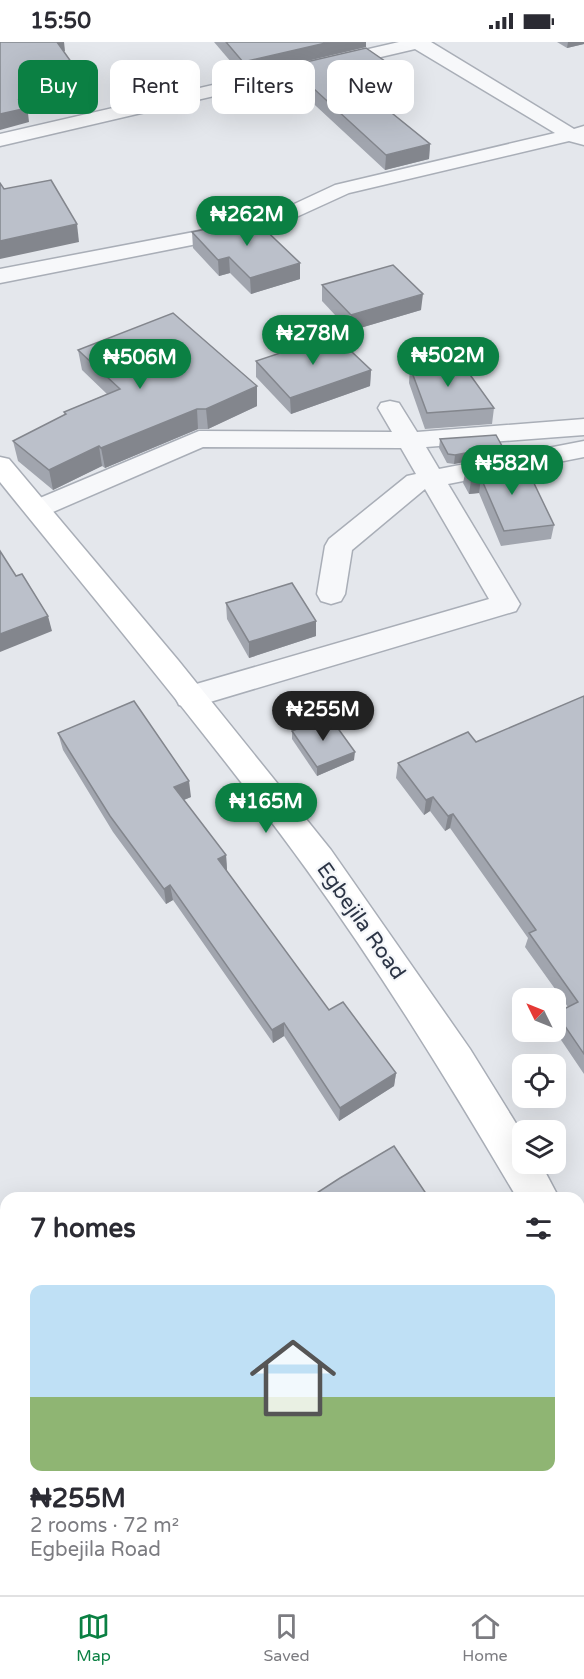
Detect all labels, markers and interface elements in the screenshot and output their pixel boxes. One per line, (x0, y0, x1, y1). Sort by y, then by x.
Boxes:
text: 15:50 (30, 8, 91, 34)
chip: Buy (18, 60, 98, 114)
chip: Rent (110, 60, 200, 114)
chip: Filters (212, 60, 315, 114)
chip: New (327, 60, 414, 114)
pin: ₦262M (205, 196, 289, 247)
text: ₦262M (210, 203, 284, 227)
pin: ₦278M (271, 315, 355, 366)
text: ₦278M (276, 322, 350, 346)
pin: ₦502M (406, 337, 490, 388)
pin: ₦506M (98, 339, 182, 390)
text: ₦502M (411, 344, 485, 368)
text: ₦506M (103, 346, 177, 370)
pin: ₦582M (470, 445, 554, 496)
text: ₦582M (475, 452, 549, 476)
pin: ₦255M (281, 691, 365, 742)
text: ₦255M (286, 698, 360, 722)
pin: ₦165M (224, 783, 308, 834)
text: ₦165M (229, 790, 303, 814)
street label: Egbejila Road (311, 858, 411, 984)
north arrow (512, 988, 566, 1042)
map controls (512, 988, 566, 1174)
button: locate (512, 1054, 566, 1108)
button: layers (512, 1120, 566, 1174)
icon: filters (522, 1212, 555, 1245)
text: 7 homes (30, 1213, 136, 1244)
icon: home (239, 1324, 347, 1432)
text: ₦255M (30, 1483, 126, 1514)
text: 2 rooms · 72 m² (30, 1514, 179, 1538)
text: Egbejila Road (30, 1538, 161, 1562)
tab: Map (76, 1610, 111, 1666)
tab: Saved (263, 1610, 310, 1666)
tab: Home (462, 1610, 508, 1666)

